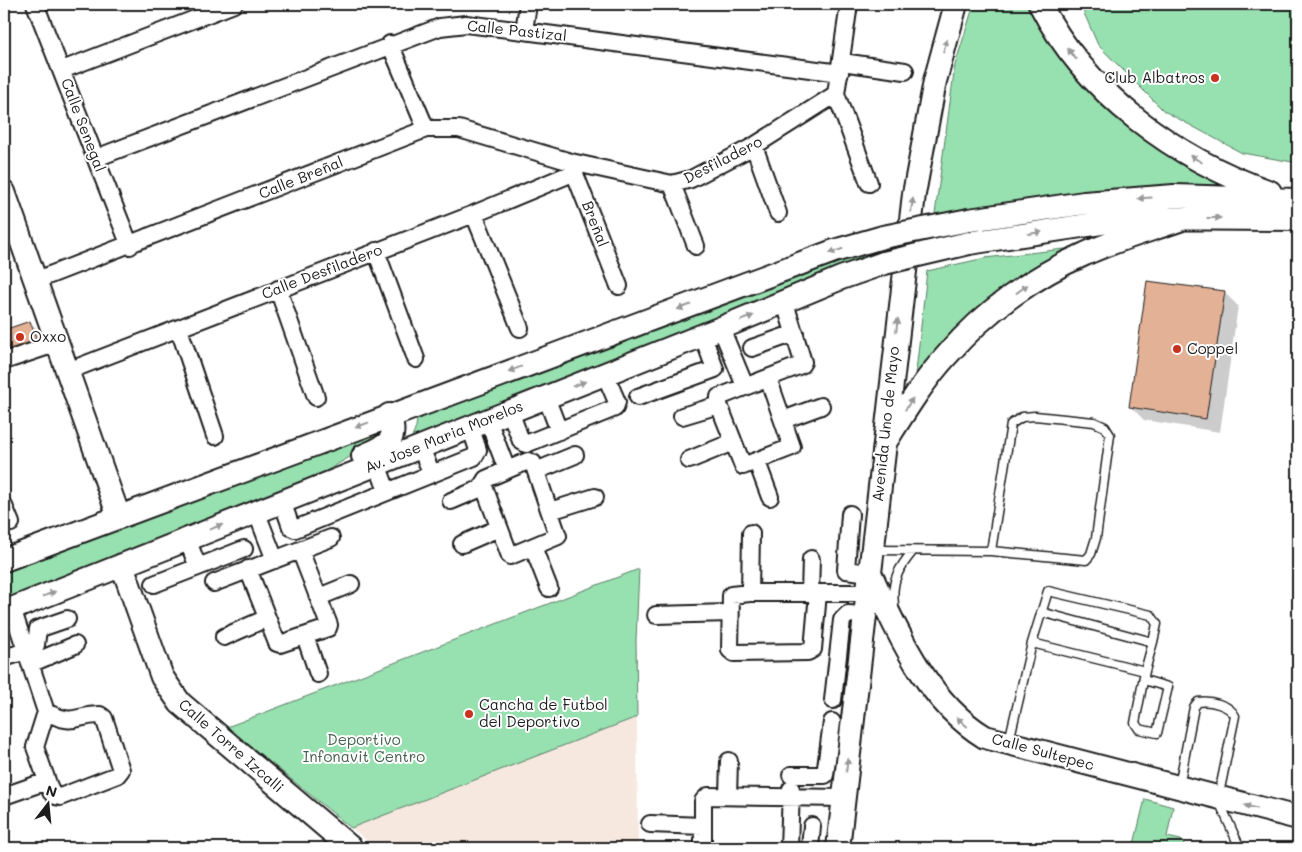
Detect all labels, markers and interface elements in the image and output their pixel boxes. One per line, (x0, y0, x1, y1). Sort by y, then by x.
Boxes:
street label: Calle Pastizal (466, 15, 568, 45)
one-way arrow (941, 38, 949, 53)
one-way arrow (1067, 48, 1078, 61)
place label: Club Albatros (1105, 67, 1205, 87)
marker: Club Albatros (1209, 72, 1221, 84)
street label: Calle Senegal (57, 75, 111, 174)
street label: Desfiladero (680, 131, 765, 187)
street label: Calle Breñal (256, 151, 346, 203)
one-way arrow (1189, 154, 1202, 163)
one-way arrow (1136, 194, 1152, 202)
one-way arrow (908, 196, 916, 212)
street label: Breñal (578, 198, 614, 249)
one-way arrow (1206, 214, 1222, 222)
one-way arrow (1027, 229, 1043, 237)
street label: Calle Desfiladero (259, 239, 385, 303)
one-way arrow (829, 248, 844, 255)
one-way arrow (1015, 284, 1029, 294)
one-way arrow (676, 304, 691, 311)
one-way arrow (740, 314, 755, 322)
one-way arrow (893, 317, 901, 333)
place label: Oxxo (30, 326, 66, 346)
marker: Oxxo (14, 331, 26, 343)
place label: Coppel (1187, 338, 1238, 358)
marker: Coppel (1171, 343, 1183, 355)
street label: Avenida Uno de Mayo (867, 345, 903, 503)
one-way arrow (507, 365, 522, 373)
one-way arrow (572, 380, 587, 388)
street label: Av. Jose Maria Morelos (362, 395, 526, 477)
one-way arrow (905, 398, 914, 411)
one-way arrow (355, 422, 370, 430)
one-way arrow (209, 523, 224, 530)
one-way arrow (42, 589, 56, 597)
street label: Calle Torre Izcalli (175, 694, 289, 797)
place label: Cancha de Futbol del Deportivo (479, 694, 608, 731)
marker: Cancha de Futbol del Deportivo (463, 708, 475, 720)
one-way arrow (956, 716, 969, 727)
street label: Calle Sultepec (990, 728, 1097, 774)
park label: Deportivo Infonavit Centro (303, 729, 425, 766)
one-way arrow (843, 757, 851, 773)
north arrow (22, 780, 72, 830)
text: N (44, 780, 59, 802)
one-way arrow (1243, 803, 1258, 811)

